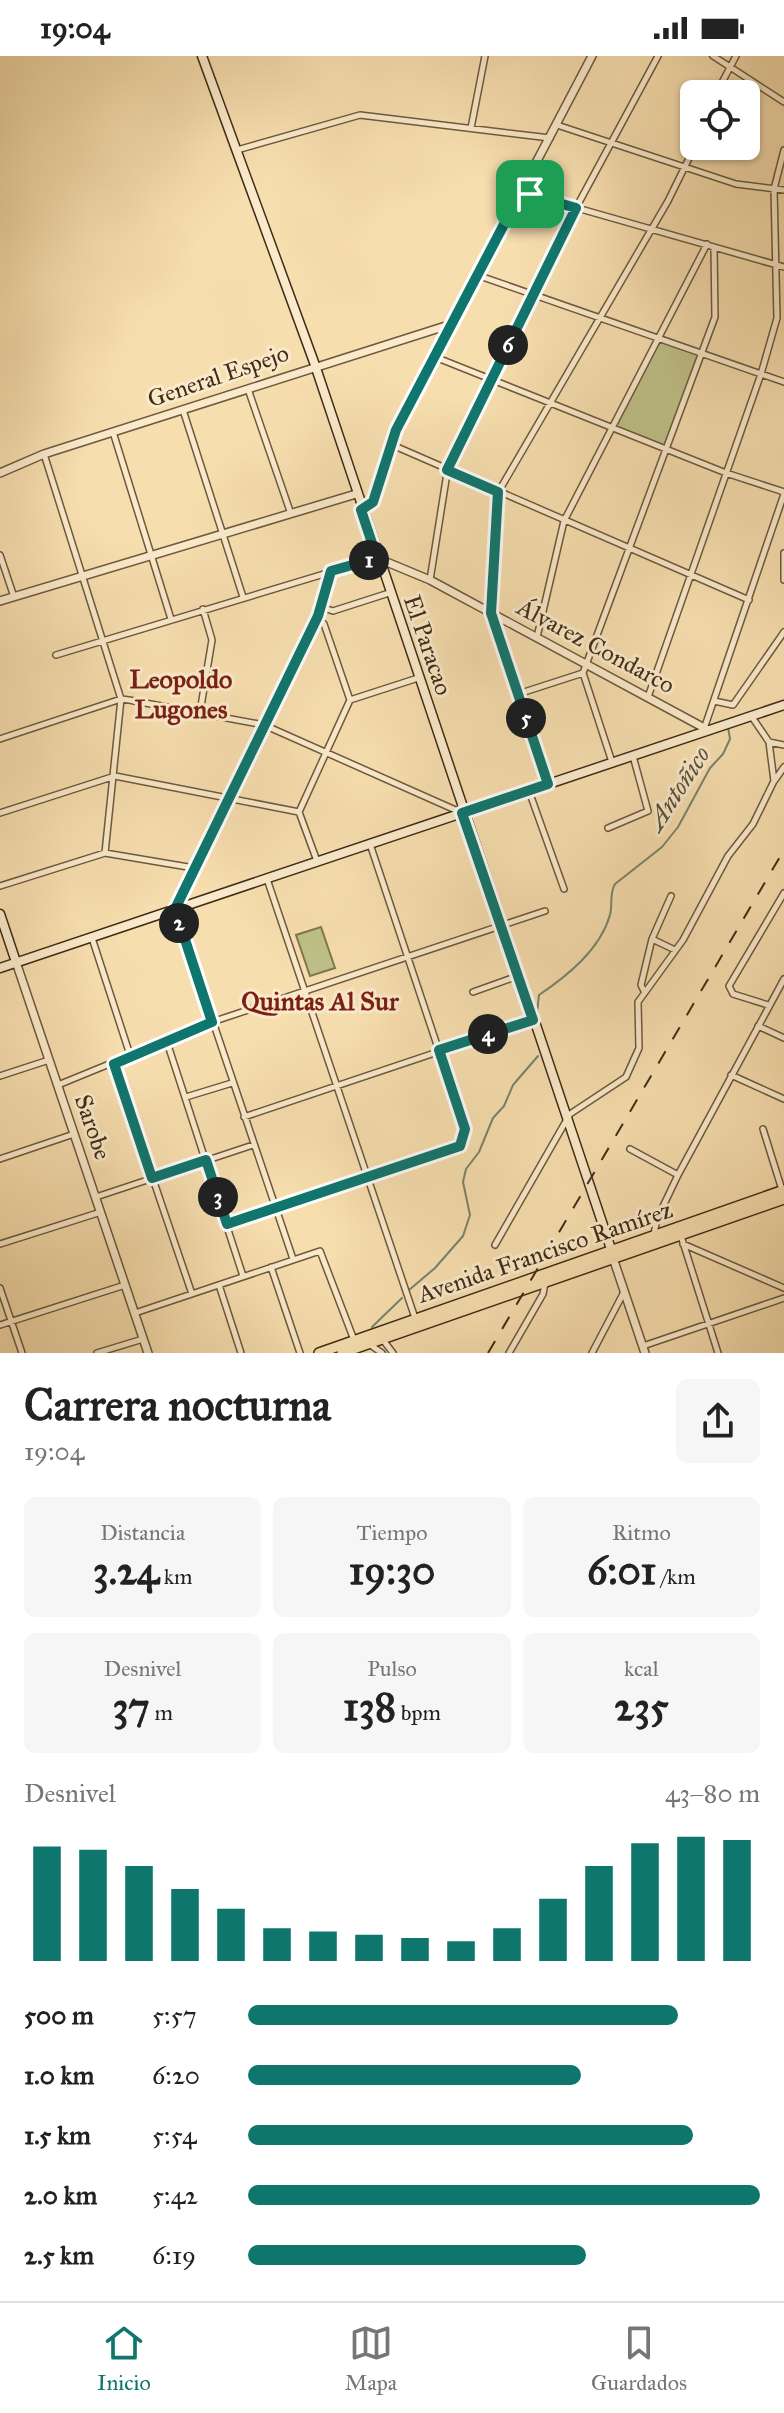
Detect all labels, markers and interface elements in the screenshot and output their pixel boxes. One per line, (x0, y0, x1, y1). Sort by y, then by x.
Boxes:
text: 19:04 (40, 10, 109, 46)
map controls (680, 80, 760, 160)
button: locate (680, 80, 760, 160)
pin (496, 160, 564, 228)
icon: arrive (508, 172, 552, 216)
pin: 6 (488, 325, 528, 365)
text: 6 (502, 331, 514, 358)
street label: General Espejo (143, 338, 293, 414)
pin: 1 (349, 540, 389, 580)
text: 1 (365, 546, 373, 573)
street label: El Paracao (397, 591, 459, 699)
street label: Álvarez Condarco (511, 591, 680, 700)
district label: Leopoldo Lugones (130, 663, 232, 726)
pin: 5 (506, 698, 546, 738)
text: 5 (521, 704, 531, 731)
water label: Antoñico (637, 740, 717, 839)
pin: 2 (159, 903, 199, 943)
text: 2 (174, 909, 184, 936)
district label: Quintas Al Sur (241, 985, 400, 1017)
pin: 4 (468, 1014, 508, 1054)
text: 4 (482, 1020, 494, 1047)
street label: Sarobe (68, 1091, 118, 1163)
pin: 3 (198, 1177, 238, 1217)
text: 3 (214, 1183, 222, 1210)
street label: Avenida Francisco Ramírez (413, 1194, 676, 1310)
text: Carrera nocturna (24, 1378, 331, 1432)
button: share (676, 1379, 760, 1463)
text: 19:04 (24, 1435, 84, 1467)
text: Distancia (100, 1519, 185, 1546)
text: Tiempo (357, 1519, 427, 1546)
text: Ritmo (612, 1519, 671, 1546)
text: 3.24 (93, 1546, 159, 1595)
text: 19:30 (349, 1546, 435, 1595)
text: 6:01 (587, 1546, 656, 1595)
text: km (159, 1563, 193, 1590)
text: /km (656, 1563, 696, 1590)
text: Desnivel (104, 1655, 181, 1682)
text: Pulso (367, 1655, 417, 1682)
text: kcal (624, 1655, 659, 1682)
text: 37 (112, 1682, 150, 1731)
text: 138 (343, 1682, 396, 1731)
text: 235 (614, 1682, 668, 1731)
text: m (150, 1699, 173, 1726)
text: bpm (396, 1699, 441, 1726)
text: Desnivel (24, 1777, 116, 1809)
text: 43–80 m (665, 1777, 760, 1809)
text: 500 m (24, 1999, 94, 2031)
text: 5:57 (152, 1999, 197, 2031)
text: 1.0 km (24, 2059, 94, 2091)
text: 6:20 (152, 2059, 200, 2091)
text: 1.5 km (24, 2119, 91, 2151)
text: 5:54 (152, 2119, 197, 2151)
text: 2.0 km (24, 2179, 97, 2211)
text: 5:42 (152, 2179, 198, 2211)
text: 2.5 km (24, 2239, 94, 2271)
text: 6:19 (152, 2239, 196, 2271)
tab: Inicio (97, 2321, 151, 2396)
tab: Mapa (345, 2321, 397, 2396)
tab: Guardados (591, 2321, 687, 2396)

